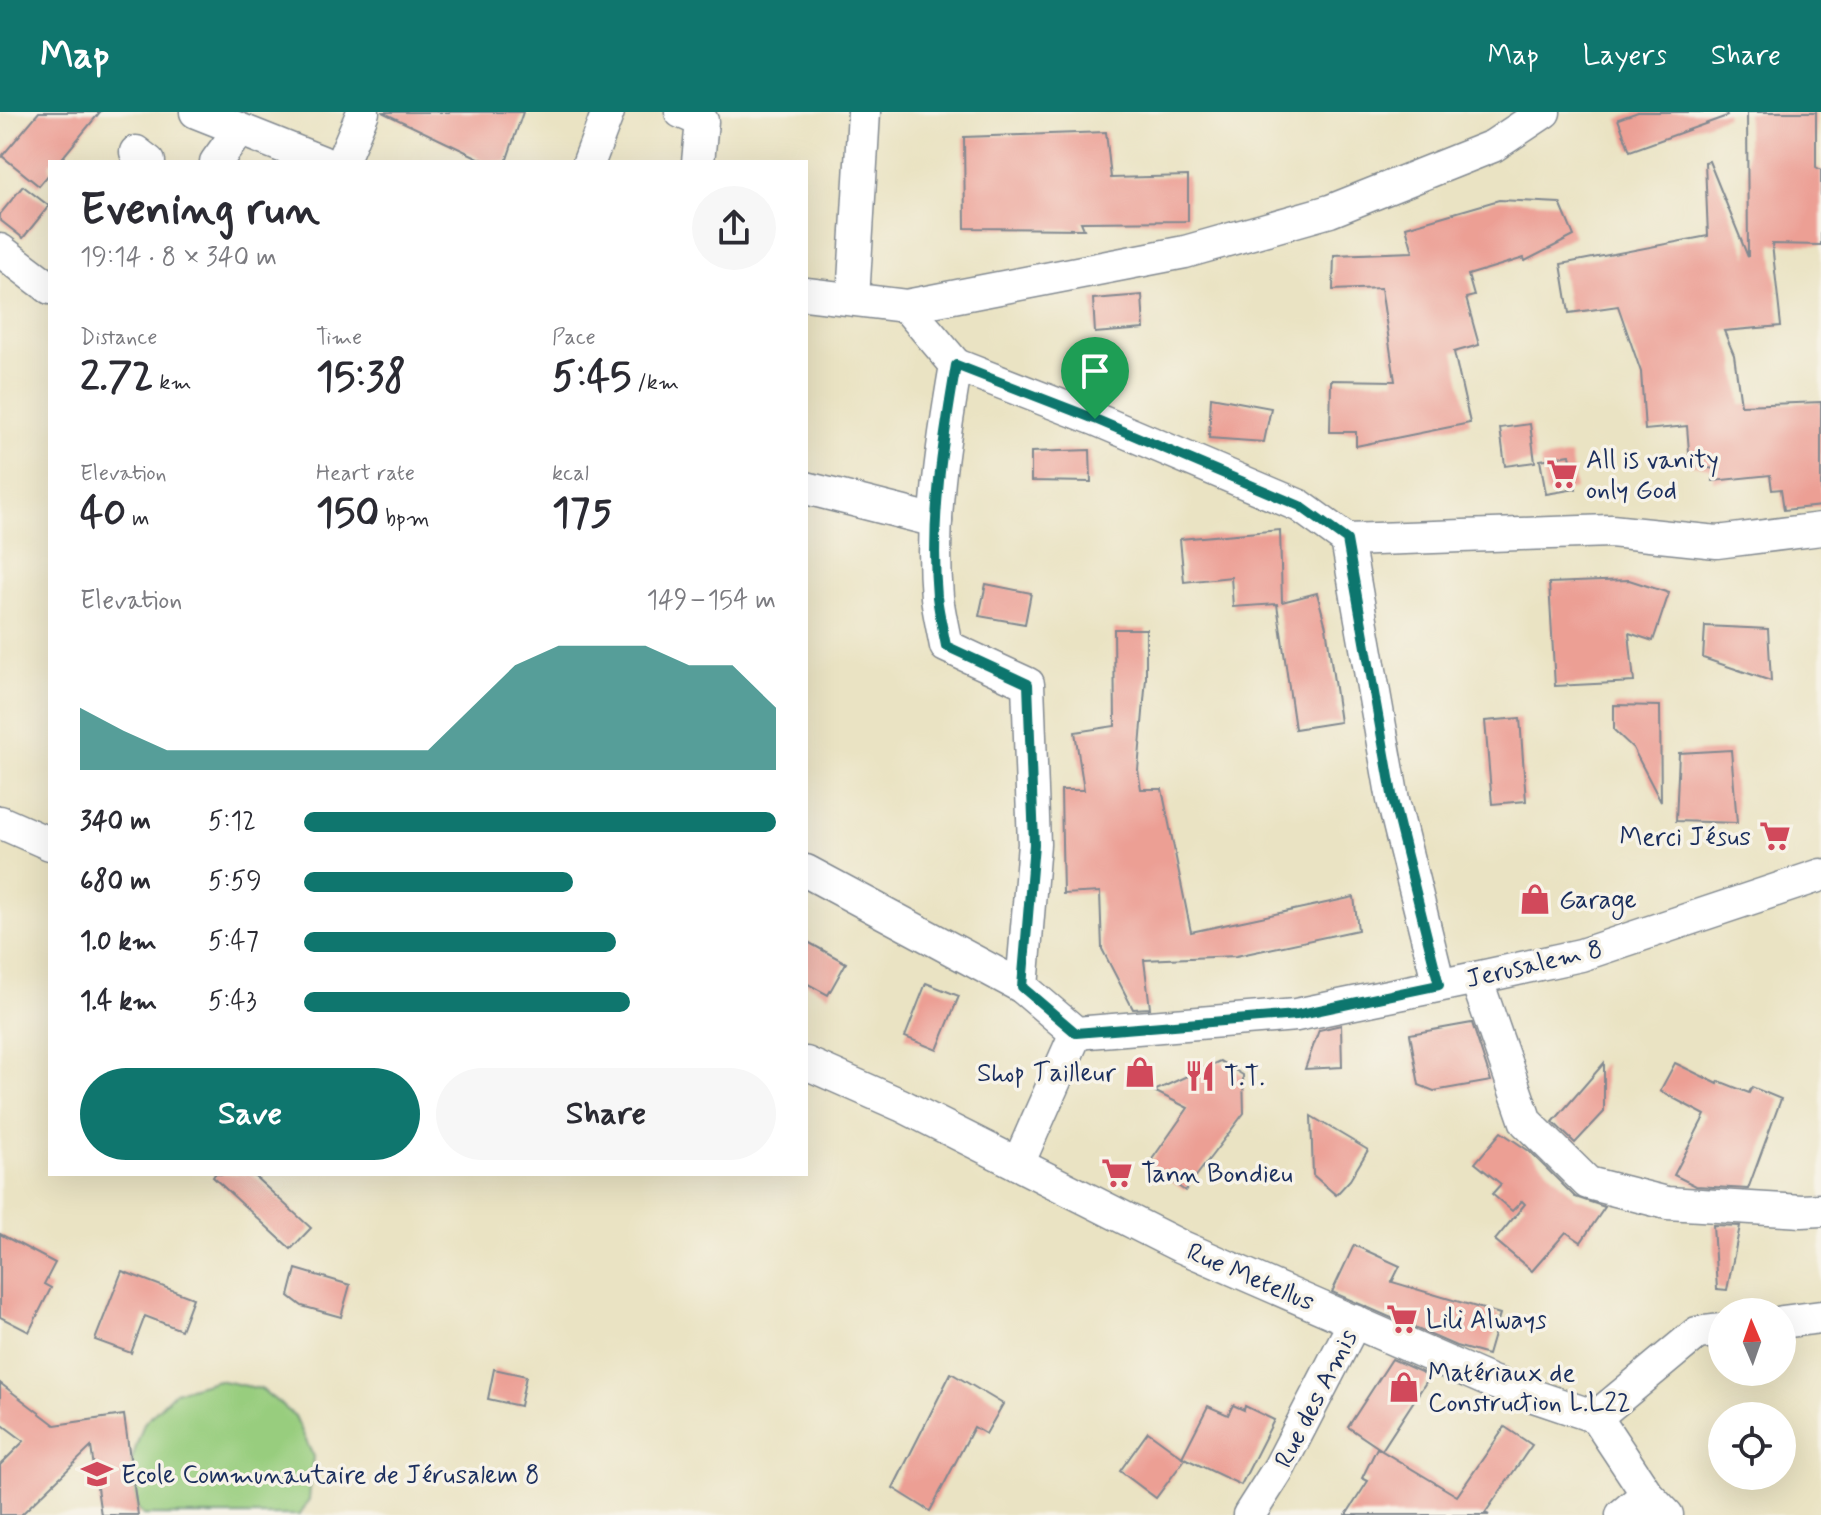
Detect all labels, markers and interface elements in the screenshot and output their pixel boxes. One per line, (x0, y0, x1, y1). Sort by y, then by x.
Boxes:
text: Map (40, 32, 110, 81)
text: Map (1488, 38, 1539, 75)
text: Layers (1583, 38, 1667, 75)
text: Share (1711, 38, 1781, 75)
text: Evening run (80, 182, 320, 240)
button: share (692, 186, 776, 270)
text: 19:14 · 8 × 340 m (80, 241, 277, 275)
text: Distance (80, 324, 157, 352)
text: Time (316, 324, 362, 352)
text: Pace (552, 324, 596, 352)
pin (1061, 337, 1129, 419)
icon: arrive (1073, 349, 1117, 393)
text: 2.72 (80, 352, 153, 404)
text: 15:38 (316, 352, 406, 404)
text: 5:45 (552, 352, 631, 404)
text: km (153, 369, 191, 397)
text: /km (631, 369, 679, 397)
place label: All is vanity only God (1586, 444, 1719, 508)
supermarket icon: All is vanity only God (1545, 457, 1579, 491)
text: Elevation (80, 460, 167, 488)
text: Heart rate (316, 460, 415, 488)
text: kcal (552, 460, 589, 488)
text: 40 (80, 488, 126, 540)
text: 150 (316, 488, 379, 540)
text: 175 (552, 488, 612, 540)
text: m (126, 505, 150, 533)
text: bpm (379, 505, 430, 533)
text: Elevation (80, 584, 182, 618)
text: 149–154 m (646, 584, 776, 618)
text: 340 m (80, 805, 151, 839)
text: 5:12 (208, 805, 256, 839)
supermarket icon: Merci Jésus (1758, 819, 1792, 853)
place label: Merci Jésus (1619, 821, 1751, 855)
text: 680 m (80, 865, 151, 899)
text: 5:59 (208, 865, 262, 899)
shop icon: Garage (1518, 882, 1552, 916)
place label: Garage (1559, 884, 1637, 920)
text: 1.0 km (80, 925, 157, 959)
text: 5:47 (208, 925, 259, 959)
street label: Jerusalem 8 (1463, 933, 1606, 997)
text: 1.4 km (80, 985, 157, 1019)
text: 5:43 (208, 985, 257, 1019)
shop icon: Shop Tailleur (1123, 1055, 1157, 1089)
place label: Shop Tailleur (977, 1057, 1116, 1091)
restaurant icon: T.T. (1183, 1059, 1217, 1093)
place label: T.T. (1224, 1061, 1265, 1095)
button: Save (80, 1068, 420, 1160)
button: Share (436, 1068, 776, 1160)
supermarket icon: Tann Bondieu (1100, 1156, 1134, 1190)
place label: Tann Bondieu (1141, 1158, 1293, 1192)
street label: Rue Metellus (1181, 1236, 1319, 1320)
north arrow (1708, 1298, 1796, 1386)
map controls (1708, 1298, 1796, 1490)
supermarket icon: Lili Always (1385, 1302, 1419, 1336)
place label: Lili Always (1426, 1304, 1547, 1338)
street label: Rue des Amis (1267, 1324, 1366, 1474)
place label: Matériaux de Construction L.L22 (1428, 1357, 1631, 1421)
shop icon: Matériaux de Construction L.L22 (1387, 1370, 1421, 1404)
button: locate (1708, 1402, 1796, 1490)
school or university icon: Ecole Communautaire de Jérusalem 8 (80, 1457, 114, 1491)
place label: Ecole Communautaire de Jérusalem 8 (121, 1459, 540, 1493)

